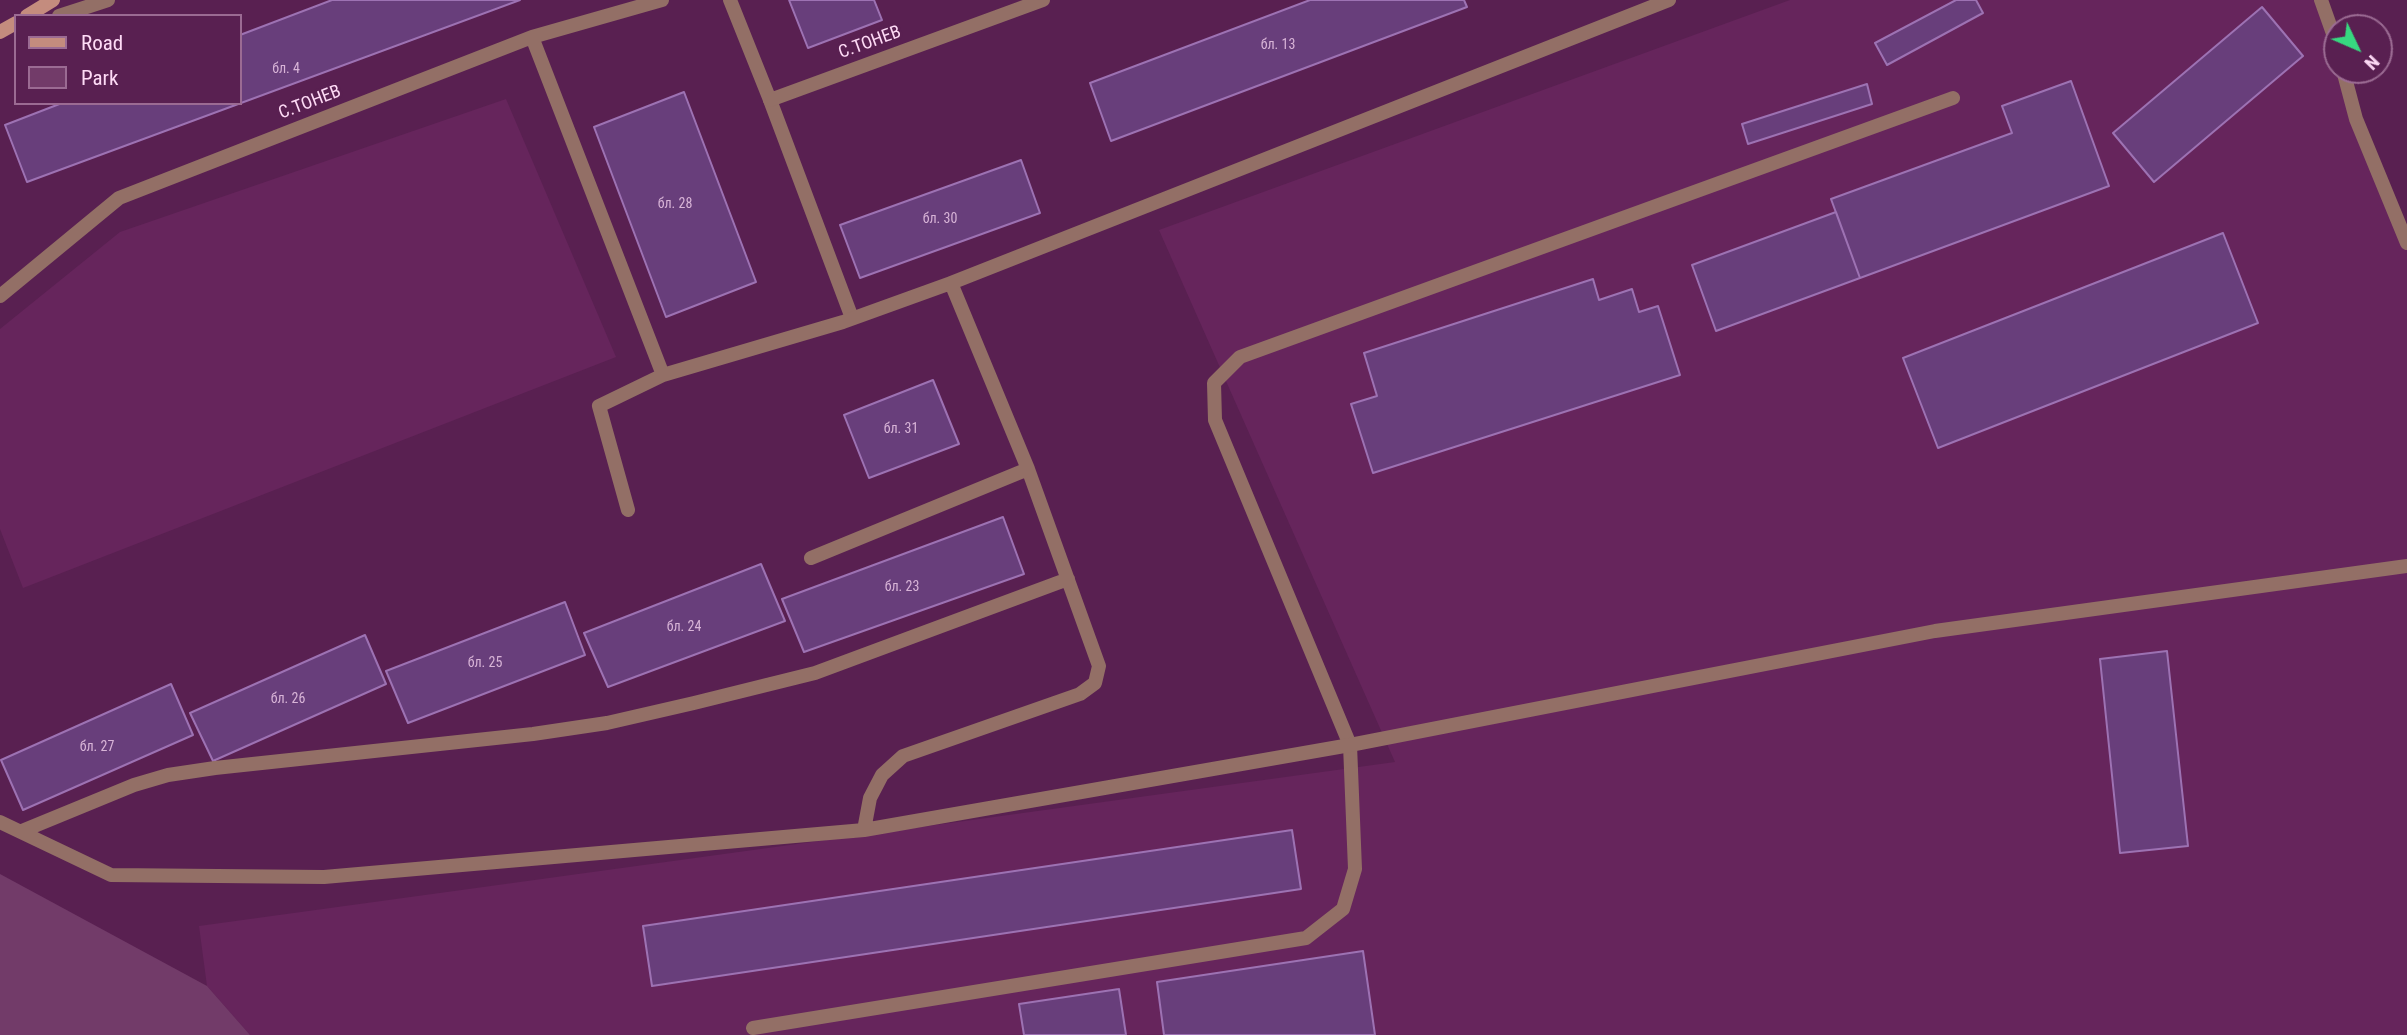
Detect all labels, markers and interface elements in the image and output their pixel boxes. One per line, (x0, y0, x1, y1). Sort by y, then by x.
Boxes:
legend (14, 14, 242, 105)
north arrow (2323, 14, 2393, 84)
street label: С.ТОНЕВ (836, 22, 904, 64)
text: Road (81, 31, 123, 55)
house number: бл. 13 (1261, 37, 1295, 53)
text: N (2360, 50, 2384, 75)
house number: бл. 4 (272, 61, 300, 77)
text: Park (81, 66, 118, 90)
street label: С.ТОНЕВ (276, 81, 344, 125)
house number: бл. 28 (658, 196, 692, 212)
house number: бл. 30 (923, 211, 957, 227)
house number: бл. 31 (884, 421, 918, 437)
house number: бл. 23 (885, 579, 919, 595)
house number: бл. 24 (667, 619, 701, 635)
house number: бл. 25 (468, 655, 502, 671)
house number: бл. 26 (271, 691, 305, 707)
house number: бл. 27 (80, 739, 114, 755)

